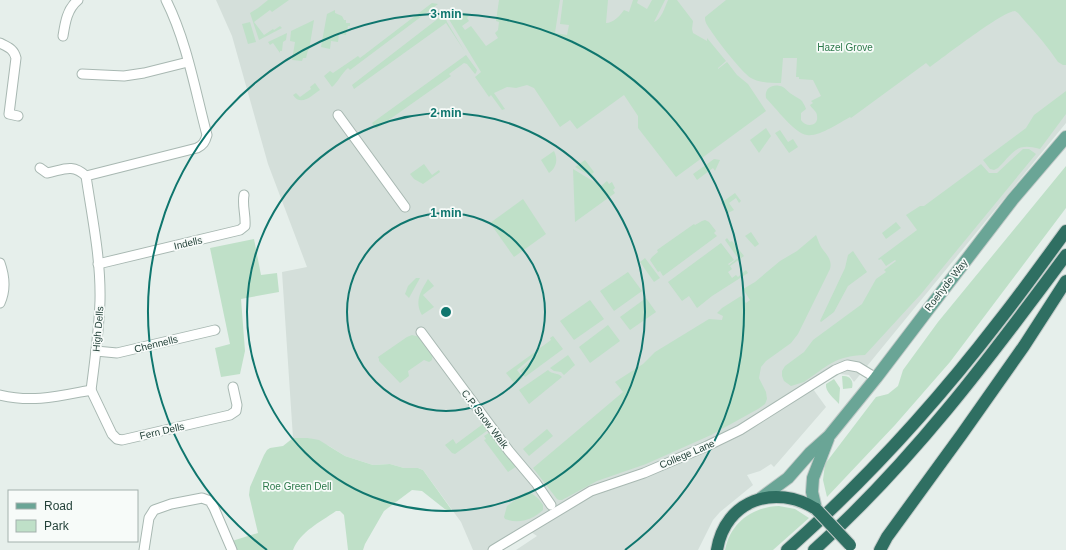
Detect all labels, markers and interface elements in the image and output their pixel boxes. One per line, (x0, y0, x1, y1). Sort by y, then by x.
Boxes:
text: 3 min (430, 7, 462, 21)
park label: Hazel Grove (817, 42, 873, 53)
text: 2 min (430, 106, 462, 120)
text: 1 min (430, 206, 462, 220)
street label: Indells (173, 234, 203, 252)
street label: Roehyde Way (922, 257, 970, 313)
centre of rings (439, 305, 453, 319)
street label: High Dells (91, 306, 105, 352)
street label: Chennells (133, 333, 179, 355)
street label: C.P. Snow Walk (459, 388, 511, 451)
street label: Fern Dells (139, 421, 185, 441)
street label: College Lane (658, 437, 717, 471)
park label: Roe Green Dell (263, 481, 331, 492)
legend (8, 490, 138, 542)
text: Road (44, 499, 73, 513)
text: Park (44, 519, 70, 533)

